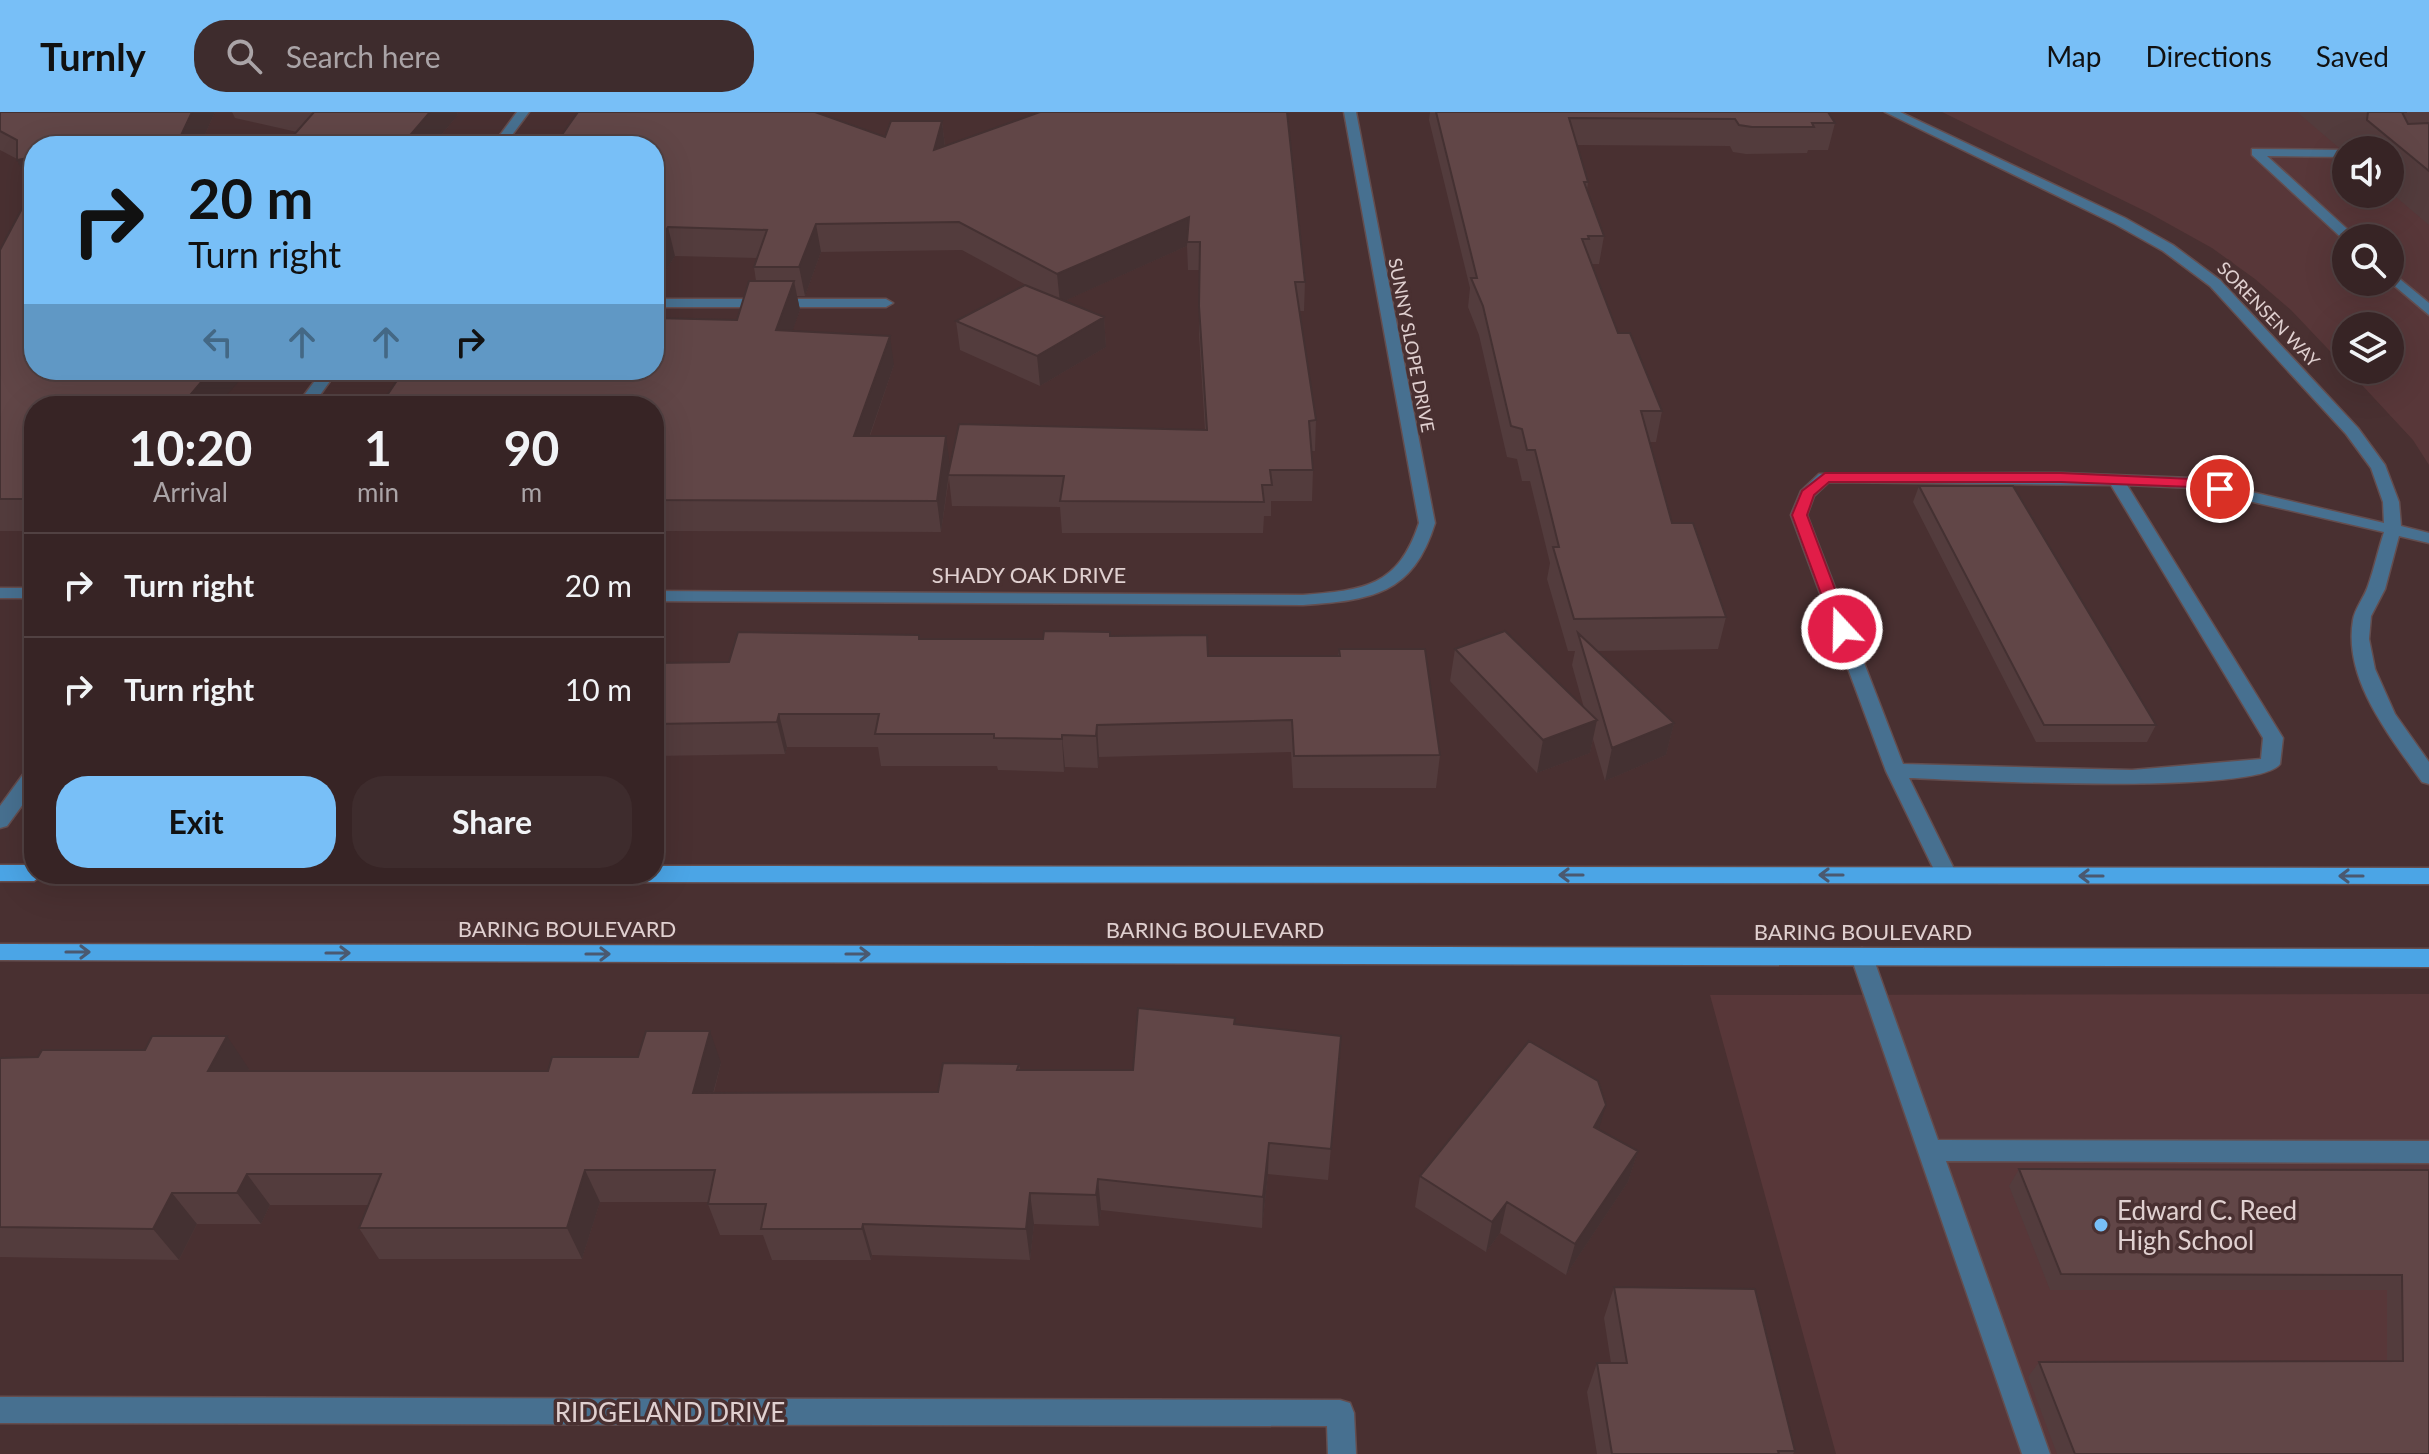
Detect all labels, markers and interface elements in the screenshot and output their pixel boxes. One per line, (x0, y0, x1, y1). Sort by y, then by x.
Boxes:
search box (194, 20, 754, 92)
text: Turnly (40, 33, 146, 79)
icon: search (222, 34, 266, 78)
text: Search here (286, 38, 441, 74)
text: Map (2046, 39, 2101, 73)
text: Directions (2145, 39, 2272, 73)
text: Saved (2316, 39, 2389, 73)
map controls (2332, 136, 2404, 384)
button: sound (2332, 136, 2404, 208)
text: 20 m (188, 164, 313, 231)
icon: right (56, 168, 160, 272)
button: search (2332, 224, 2404, 296)
text: Turn right (188, 232, 341, 276)
street label: SUNNY SLOPE DRIVE (1384, 256, 1440, 434)
street label: SORENSEN WAY (2213, 257, 2325, 372)
button: layers (2332, 312, 2404, 384)
icon: left (196, 320, 240, 364)
icon: ahead (280, 320, 324, 364)
icon: ahead (364, 320, 408, 364)
icon: right (448, 320, 492, 364)
text: 10:20 (129, 419, 252, 476)
text: 1 (364, 419, 392, 476)
text: 90 (504, 419, 559, 476)
pin (2186, 455, 2254, 523)
icon: arrive (2198, 467, 2242, 511)
text: Arrival (153, 476, 228, 508)
text: min (357, 476, 399, 508)
text: m (521, 476, 542, 508)
street label: SHADY OAK DRIVE (932, 561, 1126, 588)
icon: right (56, 563, 100, 607)
text: Turn right (124, 567, 254, 603)
text: 20 m (565, 567, 632, 603)
position arrow (1800, 587, 1884, 671)
icon: right (56, 667, 100, 711)
text: Turn right (124, 671, 254, 707)
text: 10 m (565, 671, 632, 707)
button: Exit (56, 776, 336, 868)
button: Share (352, 776, 632, 868)
one-way arrow (1558, 867, 1585, 883)
one-way arrow (1818, 867, 1845, 883)
one-way arrow (2078, 868, 2105, 884)
one-way arrow (2338, 868, 2365, 884)
street label: BARING BOULEVARD (458, 915, 676, 942)
street label: BARING BOULEVARD (1106, 916, 1324, 943)
street label: BARING BOULEVARD (1754, 918, 1972, 945)
one-way arrow (64, 944, 91, 960)
one-way arrow (324, 945, 351, 961)
one-way arrow (584, 946, 611, 962)
one-way arrow (844, 946, 871, 962)
place label: Edward C. Reed High School (2117, 1194, 2297, 1256)
marker: Edward C. Reed High School (2092, 1216, 2110, 1234)
street label: RIDGELAND DRIVE (555, 1396, 785, 1428)

